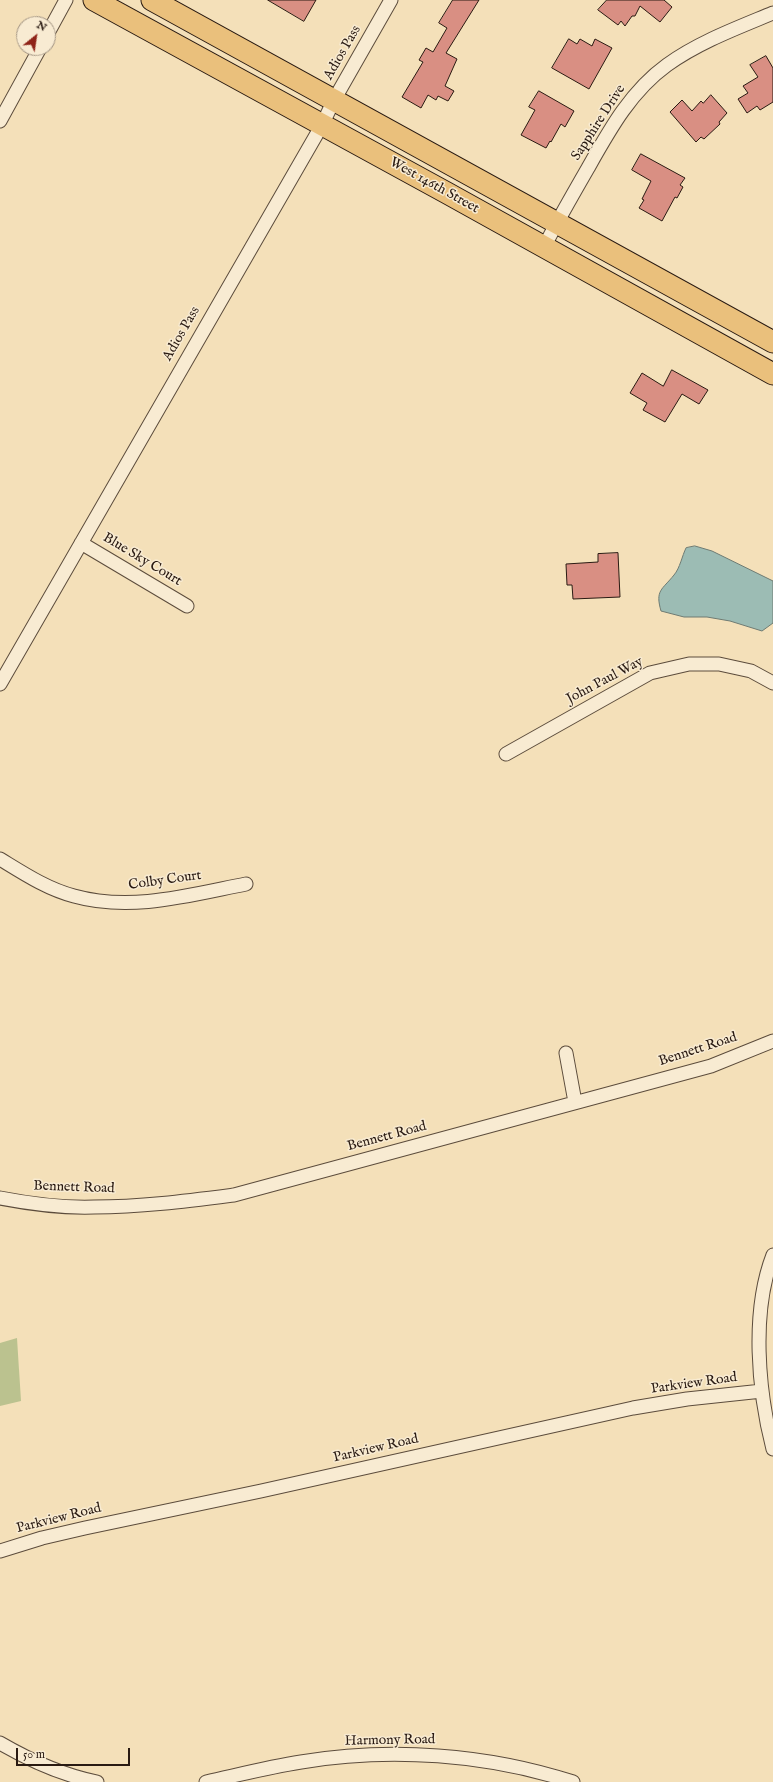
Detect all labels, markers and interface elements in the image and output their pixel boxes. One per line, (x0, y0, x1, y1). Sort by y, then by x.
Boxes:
north arrow (16, 16, 56, 56)
text: N (34, 18, 49, 35)
street label: Adios Pass (321, 23, 365, 83)
street label: Sapphire Drive (568, 82, 630, 164)
street label: West 146th Street (386, 154, 482, 218)
street label: Adios Pass (160, 304, 204, 364)
street label: Blue Sky Court (99, 530, 185, 590)
street label: John Paul Way (564, 654, 646, 708)
street label: Colby Court (128, 868, 202, 894)
street label: Bennett Road (657, 1029, 739, 1071)
street label: Bennett Road (346, 1118, 428, 1156)
street label: Bennett Road (33, 1178, 115, 1198)
street label: Parkview Road (650, 1370, 738, 1398)
street label: Parkview Road (332, 1431, 420, 1467)
street label: Parkview Road (15, 1500, 103, 1538)
street label: Harmony Road (345, 1732, 435, 1750)
scale bar (18, 1740, 132, 1766)
text: 50 m (23, 1747, 45, 1762)

